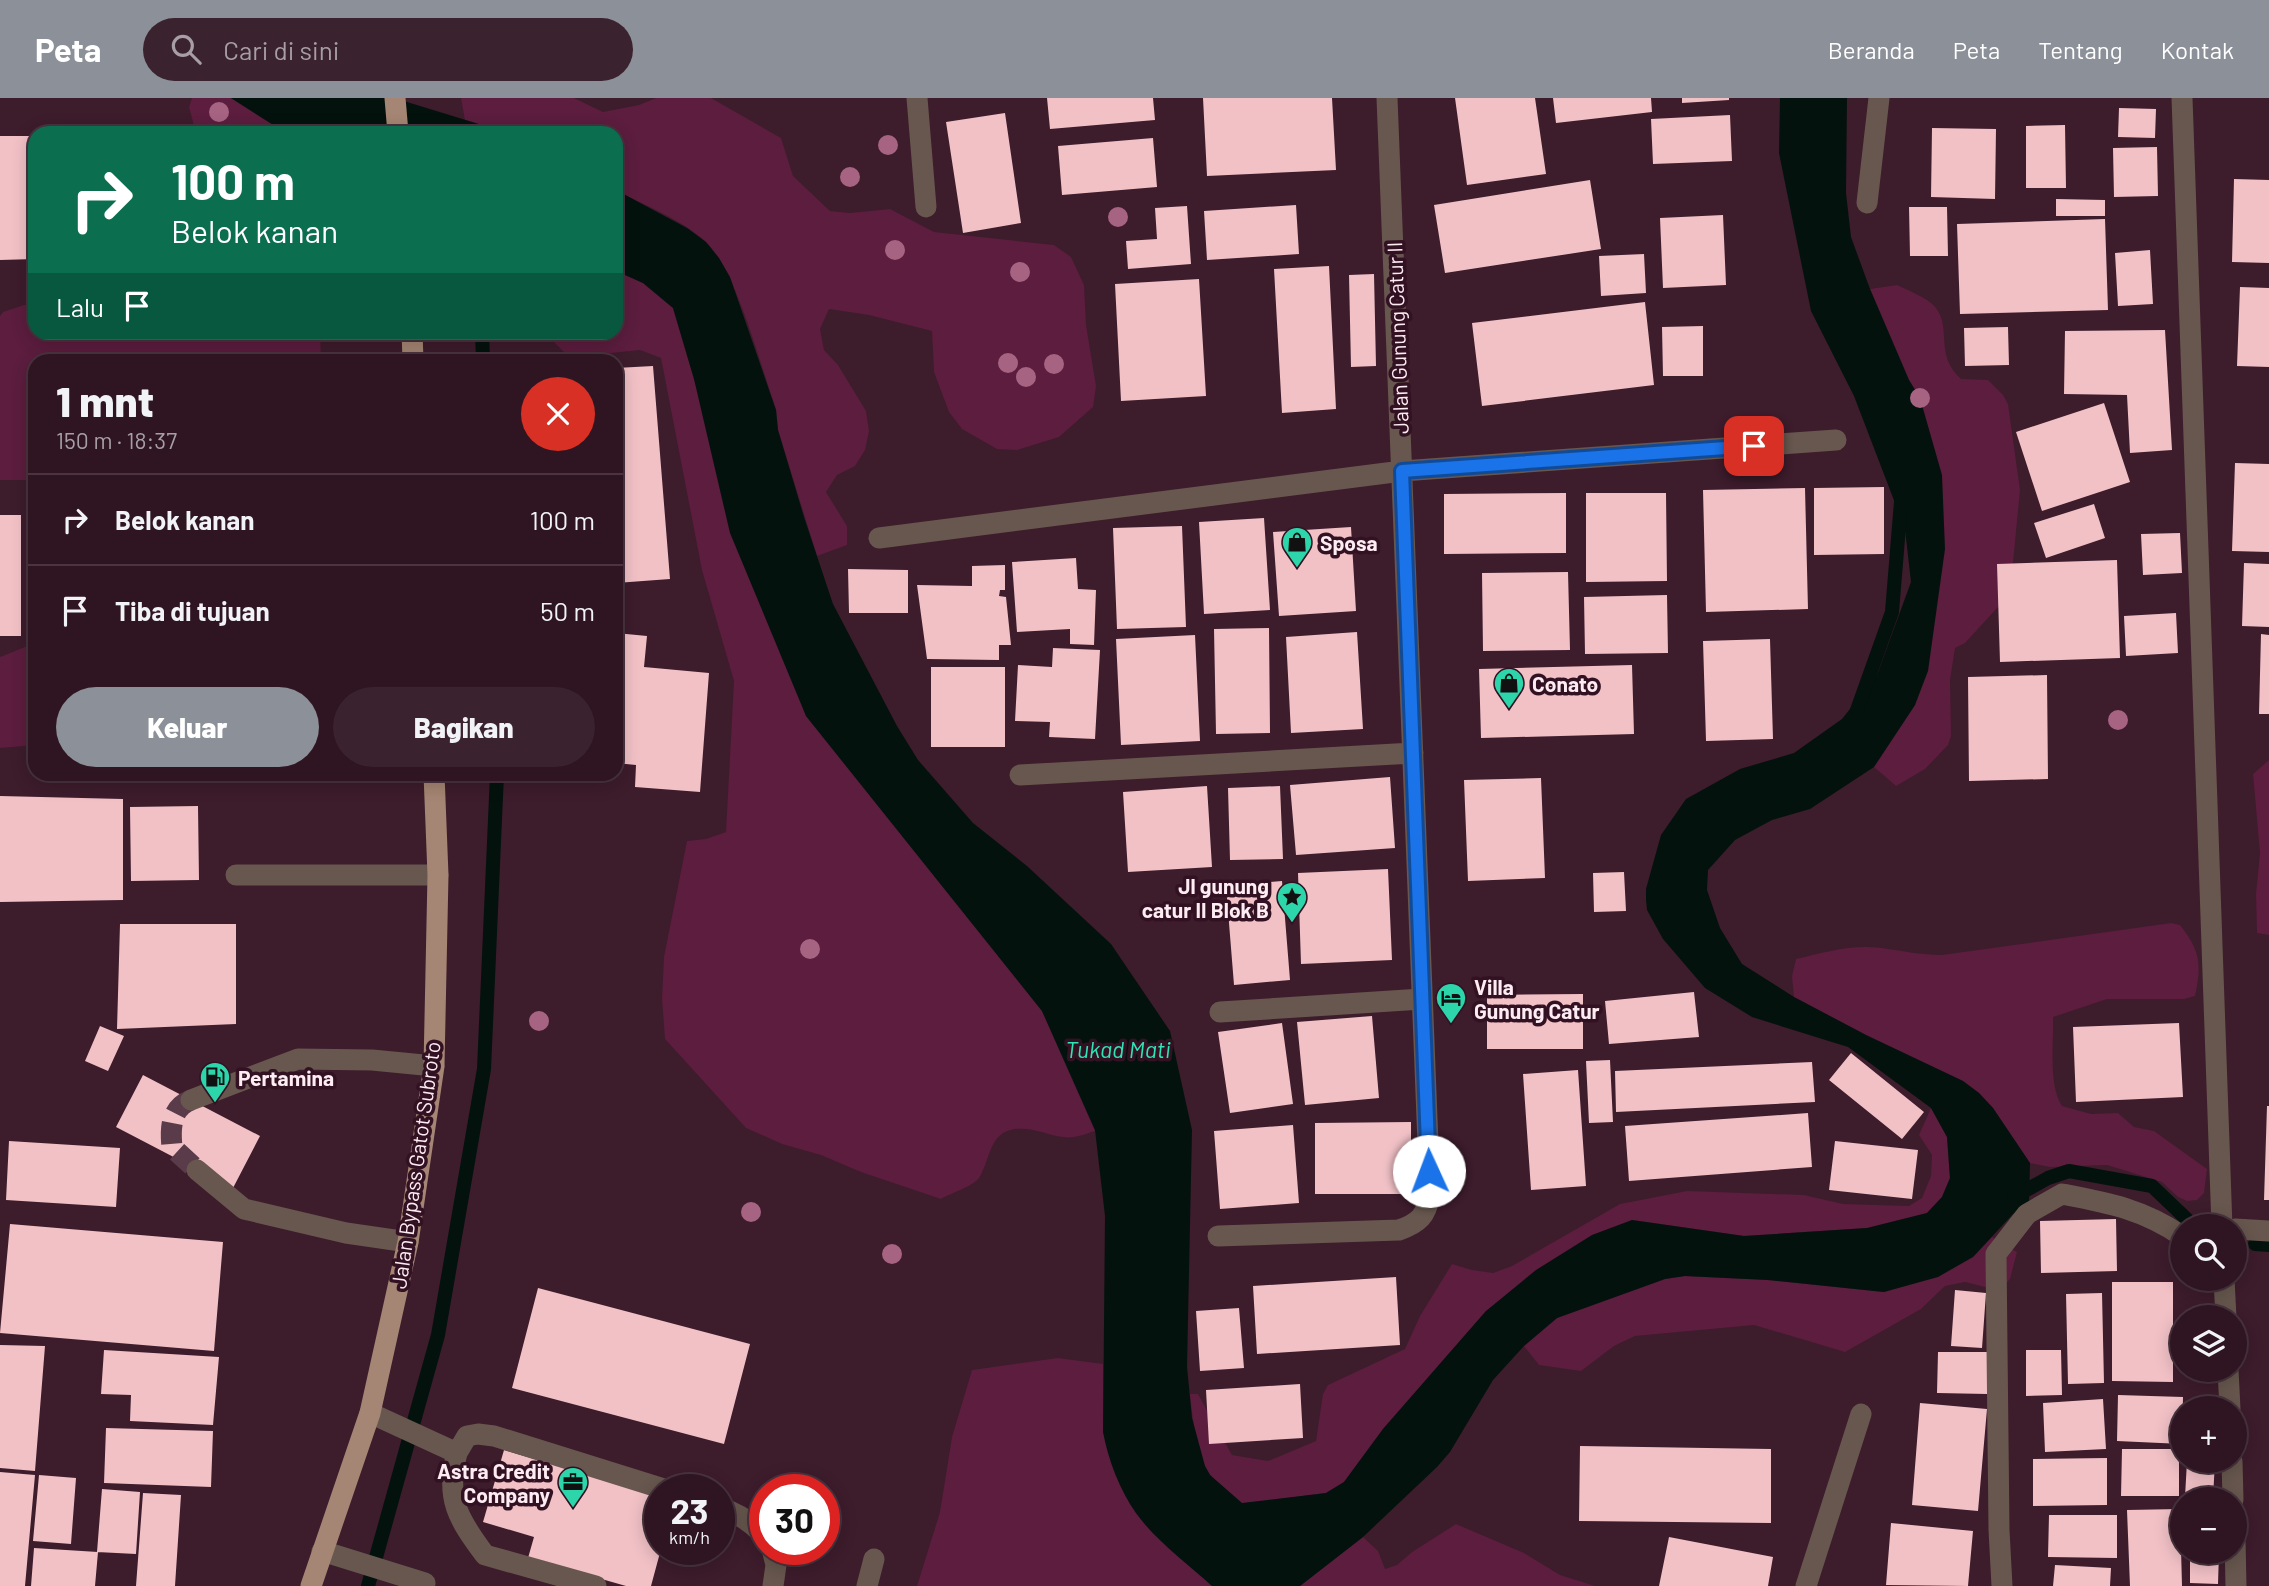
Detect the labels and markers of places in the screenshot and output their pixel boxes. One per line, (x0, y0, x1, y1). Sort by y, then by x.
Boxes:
pin (1724, 416, 1784, 476)
shop icon: Sposa (1280, 525, 1314, 569)
place label: Sposa (1320, 530, 1378, 555)
shop icon: Conato (1492, 666, 1526, 710)
place label: Conato (1532, 671, 1598, 696)
place label: Jl gunung catur II Blok B (1142, 873, 1269, 922)
place icon: Jl gunung catur II Blok B (1275, 880, 1309, 924)
place label: Villa Gunung Catur (1474, 974, 1600, 1023)
hotel icon: Villa Gunung Catur (1434, 981, 1468, 1025)
fuel station icon: Pertamina (198, 1060, 232, 1104)
place label: Pertamina (238, 1065, 334, 1090)
place label: Astra Credit Company (437, 1458, 550, 1507)
office icon: Astra Credit Company (556, 1465, 590, 1509)

